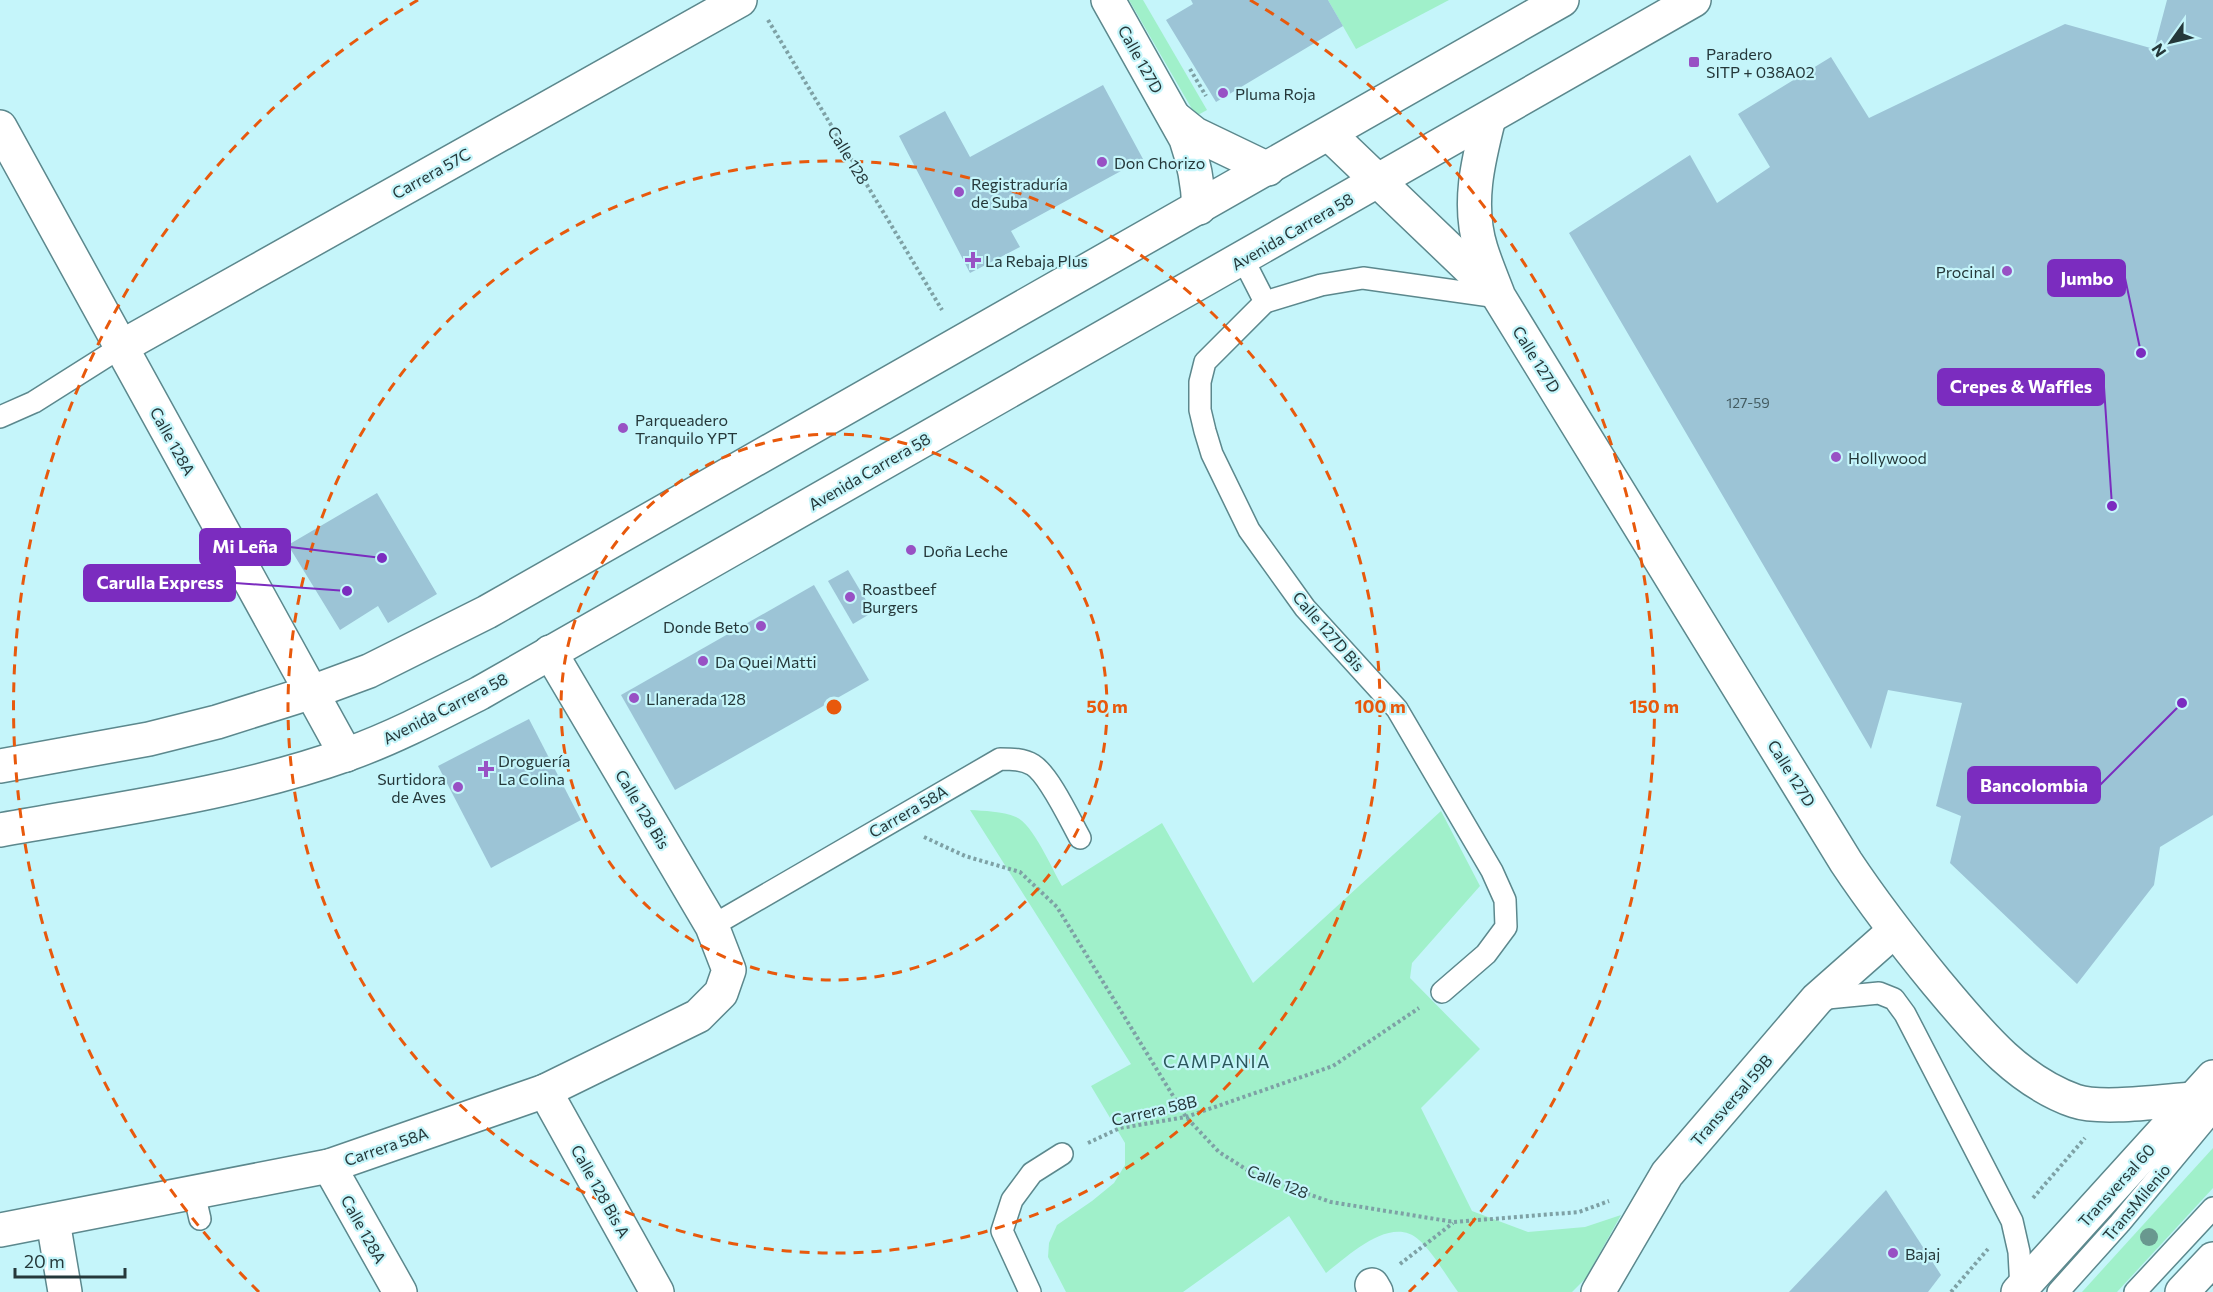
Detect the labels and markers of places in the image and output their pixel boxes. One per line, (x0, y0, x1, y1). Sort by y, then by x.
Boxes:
place label: Paradero SITP + 038A02 (1706, 44, 1815, 81)
marker: Paradero SITP + 038A02 (1687, 55, 1701, 69)
place label: Pluma Roja (1235, 84, 1316, 103)
marker: Pluma Roja (1216, 86, 1230, 100)
place label: Don Chorizo (1114, 153, 1205, 172)
marker: Don Chorizo (1095, 155, 1109, 169)
place label: Registraduría de Suba (971, 174, 1068, 211)
marker: Registraduría de Suba (952, 185, 966, 199)
place label: La Rebaja Plus (985, 251, 1088, 270)
marker: La Rebaja Plus (966, 253, 980, 267)
callout: Jumbo (2048, 260, 2125, 296)
place label: Procinal (1936, 262, 1995, 281)
marker: Procinal (2000, 264, 2014, 278)
callout: Crepes & Waffles (1938, 369, 2104, 405)
place label: Parqueadero Tranquilo YPT (635, 410, 738, 447)
marker: Parqueadero Tranquilo YPT (616, 421, 630, 435)
place label: Hollywood (1848, 448, 1927, 467)
marker: Hollywood (1829, 450, 1843, 464)
callout: Mi Leña (200, 529, 290, 565)
place label: Doña Leche (923, 541, 1008, 560)
marker: Doña Leche (904, 543, 918, 557)
callout: Carulla Express (84, 565, 235, 601)
place label: Roastbeef Burgers (862, 579, 937, 616)
marker: Roastbeef Burgers (843, 590, 857, 604)
place label: Donde Beto (663, 617, 749, 636)
marker: Donde Beto (754, 619, 768, 633)
place label: Da Quei Matti (715, 652, 817, 671)
marker: Da Quei Matti (696, 654, 710, 668)
place label: Llanerada 128 (646, 689, 746, 708)
marker: Llanerada 128 (627, 691, 641, 705)
centre of rings (824, 697, 844, 717)
place label: Droguería La Colina (498, 751, 570, 788)
marker: Droguería La Colina (479, 762, 493, 776)
callout: Bancolombia (1968, 767, 2100, 803)
place label: Surtidora de Aves (377, 769, 446, 806)
marker: Surtidora de Aves (451, 780, 465, 794)
place label: Bajaj (1905, 1244, 1940, 1263)
marker: Bajaj (1886, 1246, 1900, 1260)

